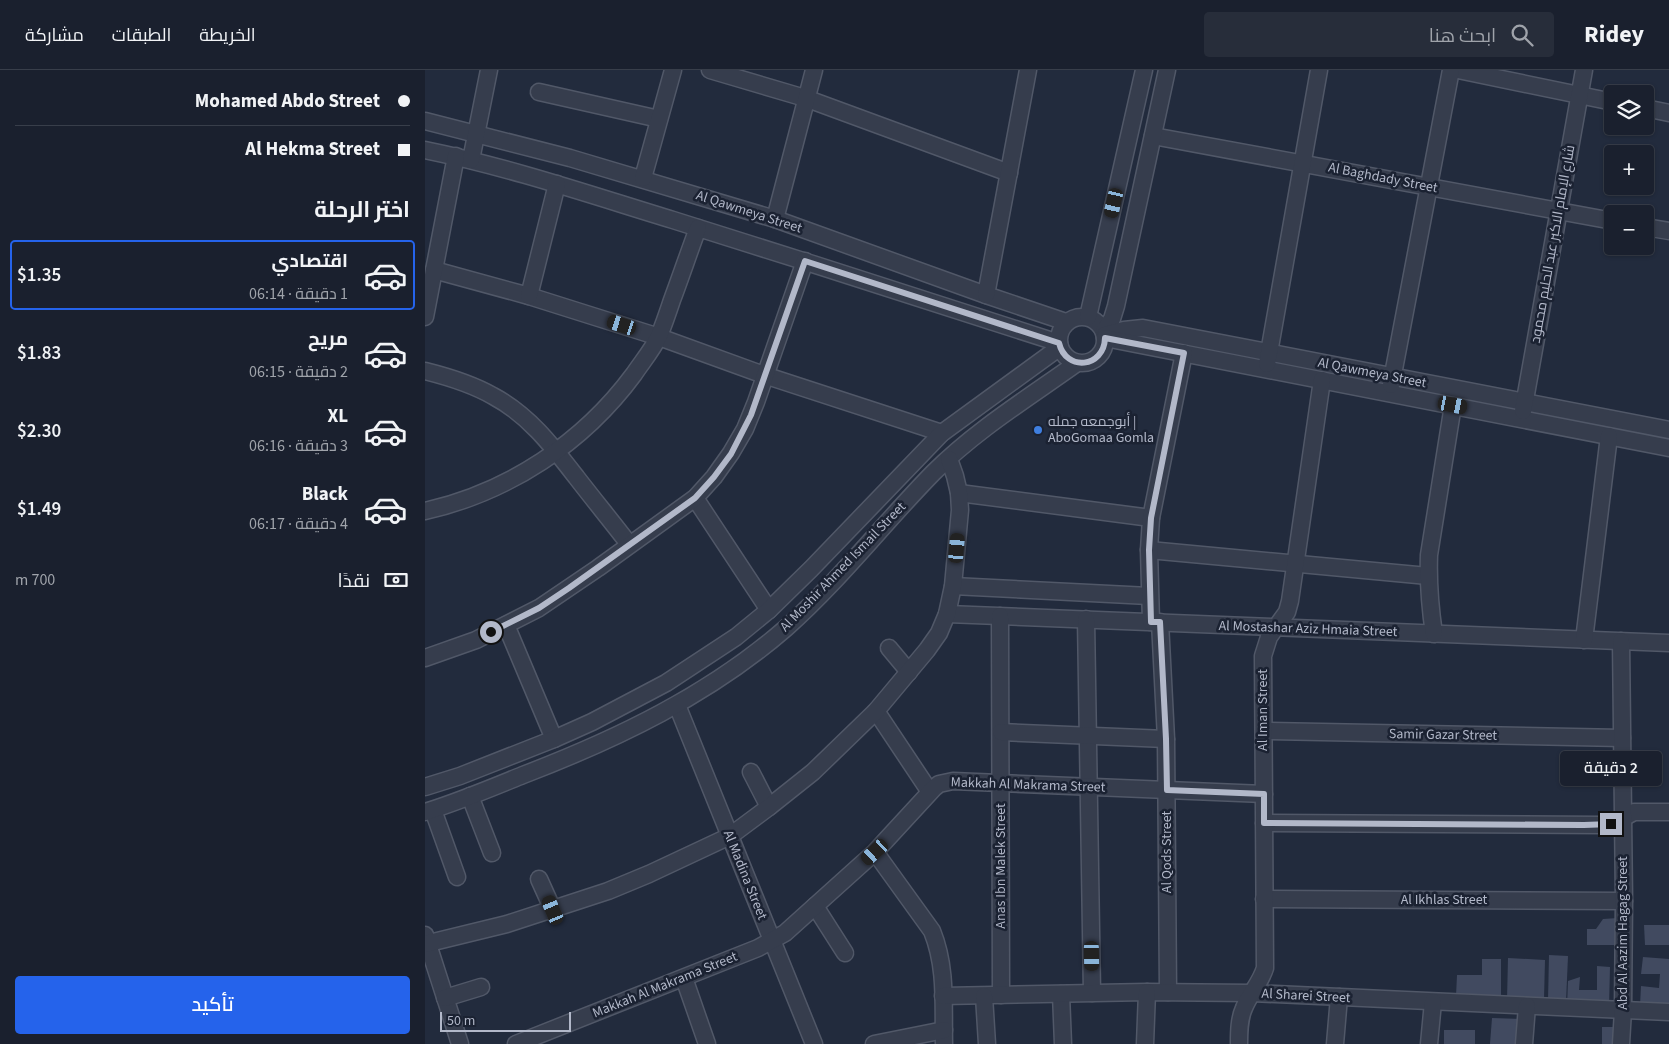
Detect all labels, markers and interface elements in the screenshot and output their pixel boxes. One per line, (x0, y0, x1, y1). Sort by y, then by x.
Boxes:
search box (1204, 12, 1554, 57)
text: Ridey (1584, 17, 1644, 52)
icon: search (1508, 21, 1536, 49)
text: مشاركة (25, 23, 84, 48)
text: الطبقات (112, 23, 171, 48)
text: الخريطة (199, 23, 256, 48)
text: ابحث هنا (1429, 23, 1496, 50)
map controls (1604, 85, 1654, 255)
button: layers (1604, 85, 1654, 135)
text: Mohamed Abdo Street (195, 88, 380, 115)
text: Al Hekma Street (245, 136, 380, 163)
street label: شارع الإمام الاكبر عبد الحليم محمود (1526, 143, 1580, 345)
button: + (1604, 145, 1654, 195)
street label: Al Baghdady Street (1327, 158, 1440, 198)
street label: Al Qawmeya Street (694, 185, 805, 239)
car (1103, 187, 1124, 219)
text: اختر الرحلة (314, 194, 410, 226)
button: − (1604, 205, 1654, 255)
text: اقتصادي (272, 248, 348, 275)
icon: car (363, 253, 408, 298)
text: $1.35 (17, 262, 61, 289)
text: 1 دقيقة · 06:14 (249, 283, 348, 305)
car (605, 313, 638, 337)
text: مريح (308, 326, 348, 353)
icon: car (363, 331, 408, 376)
text: $1.83 (17, 340, 61, 367)
street label: Al Qawmeya Street (1316, 353, 1428, 393)
text: 2 دقيقة · 06:15 (249, 361, 348, 383)
car (1436, 395, 1469, 415)
text: XL (327, 403, 348, 430)
icon: car (363, 409, 408, 454)
place label: أبوجمعه جمله | AboGomaa Gomla (1048, 412, 1154, 448)
text: $2.30 (17, 418, 61, 445)
marker: أبوجمعه جمله | AboGomaa Gomla (1032, 424, 1044, 436)
text: 3 دقيقة · 06:16 (249, 435, 348, 457)
text: Black (302, 481, 348, 508)
icon: car (363, 487, 408, 532)
text: $1.49 (17, 496, 61, 523)
street label: Al Moshir Ahmed Ismail Street (775, 497, 911, 636)
text: 4 دقيقة · 06:17 (249, 513, 348, 535)
car (948, 532, 965, 564)
icon: cash (382, 566, 410, 594)
text: نقدًا (338, 568, 370, 595)
text: 700 m (15, 569, 55, 591)
street label: Al Mostashar Aziz Hmaia Street (1218, 616, 1398, 642)
route start (480, 621, 502, 643)
street label: Al Iman Street (1253, 669, 1273, 751)
street label: Samir Gazar Street (1389, 724, 1498, 746)
callout: 2 دقيقة (1560, 752, 1662, 786)
text: 2 دقيقة (1584, 757, 1638, 779)
street label: Makkah Al Makrama Street (950, 772, 1106, 798)
street label: Anas Ibn Malek Street (991, 803, 1011, 929)
street label: Al Qods Street (1157, 811, 1177, 893)
route end (1600, 813, 1622, 835)
street label: Al Madina Street (718, 827, 772, 923)
car (858, 836, 891, 868)
street label: Abd Al Aazim Hagag Street (1613, 856, 1633, 1010)
street label: Al Ikhlas Street (1401, 890, 1488, 910)
car (540, 893, 565, 927)
car (1084, 941, 1099, 971)
street label: Makkah Al Makrama Street (590, 947, 741, 1023)
button: تأكيد (15, 976, 410, 1034)
street label: Al Sharei Street (1261, 984, 1351, 1008)
scale bar (440, 1009, 571, 1032)
text: 50 m (447, 1011, 475, 1031)

